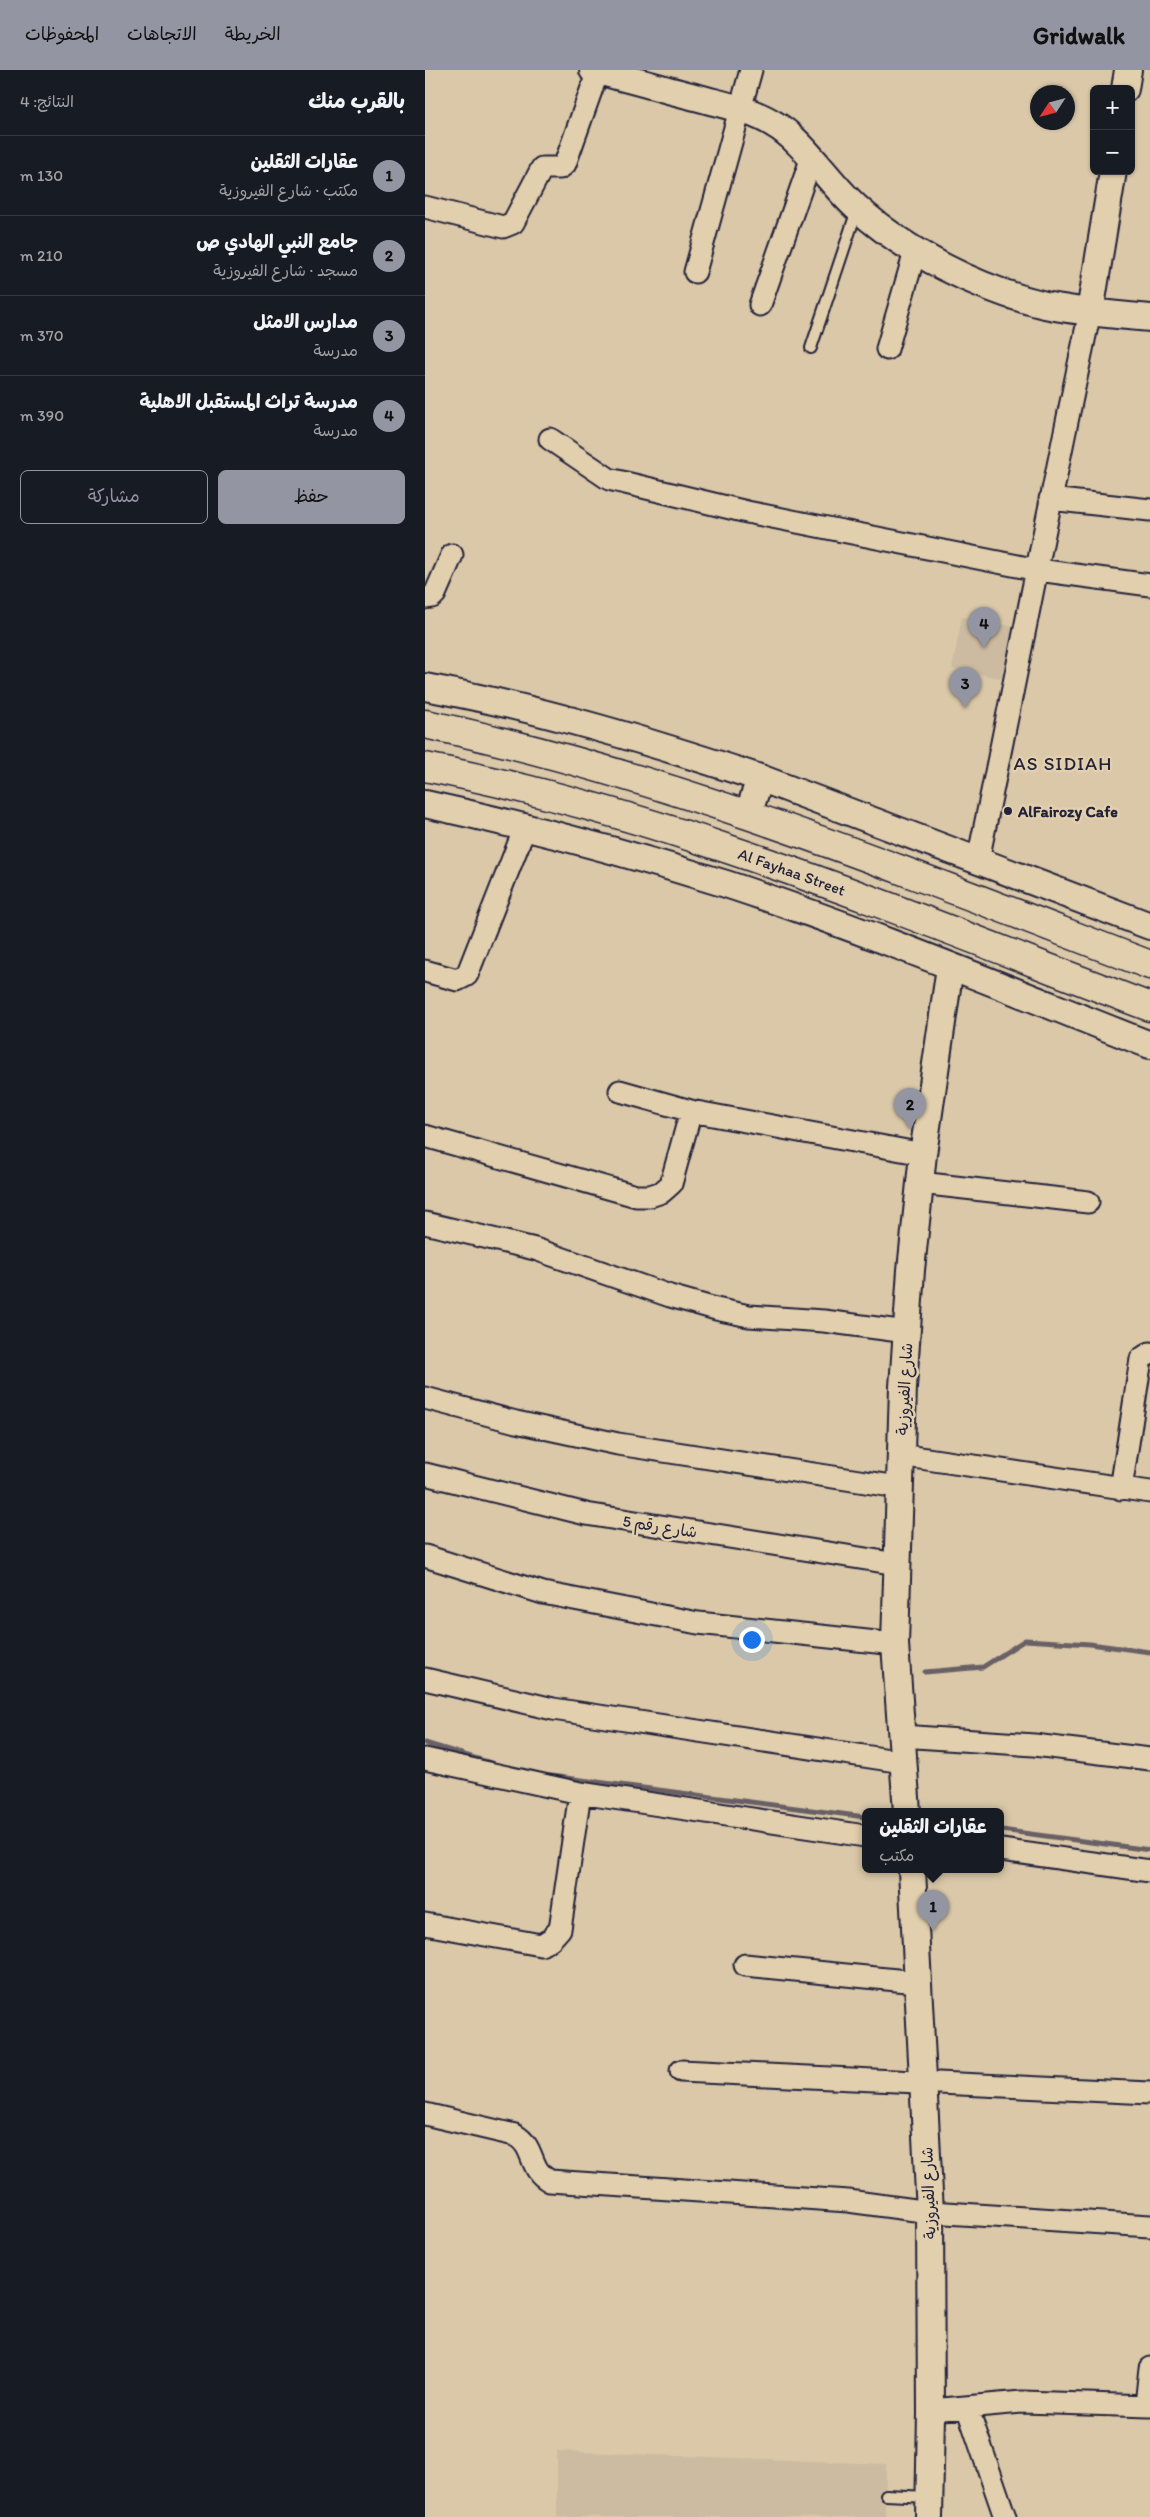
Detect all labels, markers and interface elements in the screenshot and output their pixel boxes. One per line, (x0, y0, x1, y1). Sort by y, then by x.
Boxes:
text: Gridwalk (1033, 21, 1125, 50)
text: المحفوظات (25, 23, 99, 45)
text: الاتجاهات (127, 23, 197, 45)
text: الخريطة (225, 23, 281, 45)
north arrow (1030, 85, 1075, 130)
map controls (1090, 85, 1135, 175)
button: + (1090, 85, 1135, 130)
text: بالقرب منك (308, 88, 405, 113)
text: النتائج: 4 (20, 92, 74, 111)
button: − (1090, 130, 1135, 175)
text: عقارات الثقلين (251, 150, 358, 173)
text: 130 m (20, 166, 63, 185)
text: 1 (385, 166, 393, 185)
text: مكتب · شارع الفيروزية (219, 181, 358, 200)
text: جامع النبي الهادي ص (196, 230, 358, 253)
text: 210 m (20, 246, 63, 265)
text: 2 (385, 246, 393, 265)
text: مسجد · شارع الفيروزية (213, 261, 358, 280)
text: مدارس الامثل (253, 310, 358, 333)
text: 370 m (20, 326, 64, 345)
text: 3 (385, 326, 393, 345)
text: مدرسة (313, 341, 358, 360)
text: مدرسة تراث المستقبل الاهلية (140, 390, 358, 413)
text: 390 m (20, 406, 64, 425)
text: 4 (384, 406, 394, 425)
text: مدرسة (313, 421, 358, 440)
button: مشاركة (20, 470, 208, 524)
button: حفظ (218, 470, 405, 524)
pin: 4 (968, 607, 1000, 648)
pin: 3 (949, 667, 981, 708)
district label: AS SIDIAH (1014, 752, 1112, 775)
place label: AlFairozy Cafe (1017, 802, 1118, 822)
marker: AlFairozy Cafe (1002, 805, 1014, 817)
street label: Al Fayhaa Street (736, 844, 848, 900)
pin: 2 (894, 1088, 926, 1129)
street label: شارع الفيروزية (893, 1342, 918, 1436)
street label: شارع رقم 5 (621, 1511, 699, 1545)
your location (739, 1627, 765, 1653)
popup (862, 1808, 1004, 1873)
text: عقارات الثقلين (879, 1815, 987, 1838)
text: مكتب (879, 1846, 914, 1865)
pin: 1 (917, 1890, 949, 1931)
street label: شارع الفيروزية (917, 2146, 942, 2240)

